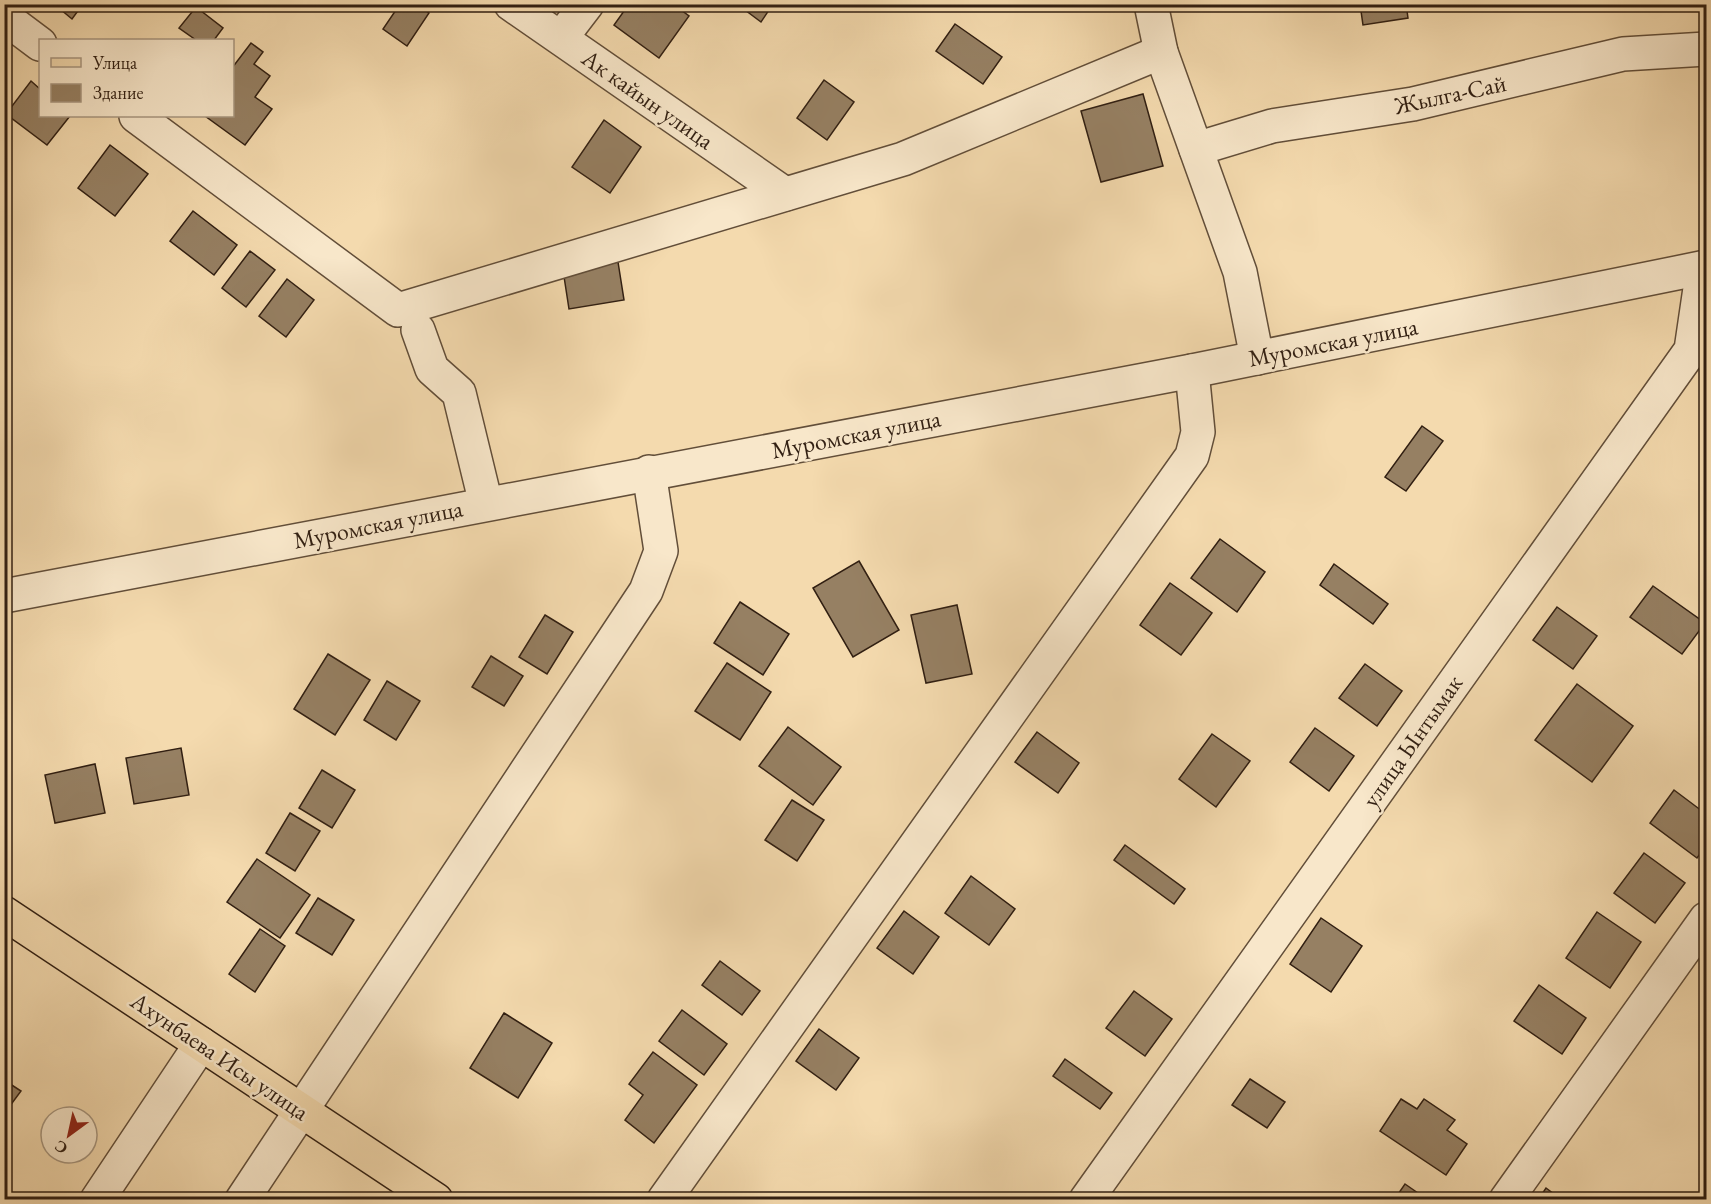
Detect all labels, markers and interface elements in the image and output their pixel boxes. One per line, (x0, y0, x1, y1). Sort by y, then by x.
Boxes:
legend (39, 39, 234, 117)
street label: Ак кайын улица (575, 41, 720, 156)
text: Улица (92, 51, 138, 74)
street label: Жылга-Сай (1390, 67, 1509, 121)
text: Здание (93, 81, 143, 104)
street label: Муромская улица (1246, 310, 1421, 374)
street label: Муромская улица (769, 402, 944, 466)
street label: Муромская улица (291, 492, 466, 556)
street label: улица Ынтымак (1355, 668, 1469, 813)
street label: Ахунбаева Исы улица (124, 984, 315, 1127)
north arrow (39, 1105, 99, 1165)
text: С (51, 1135, 72, 1159)

